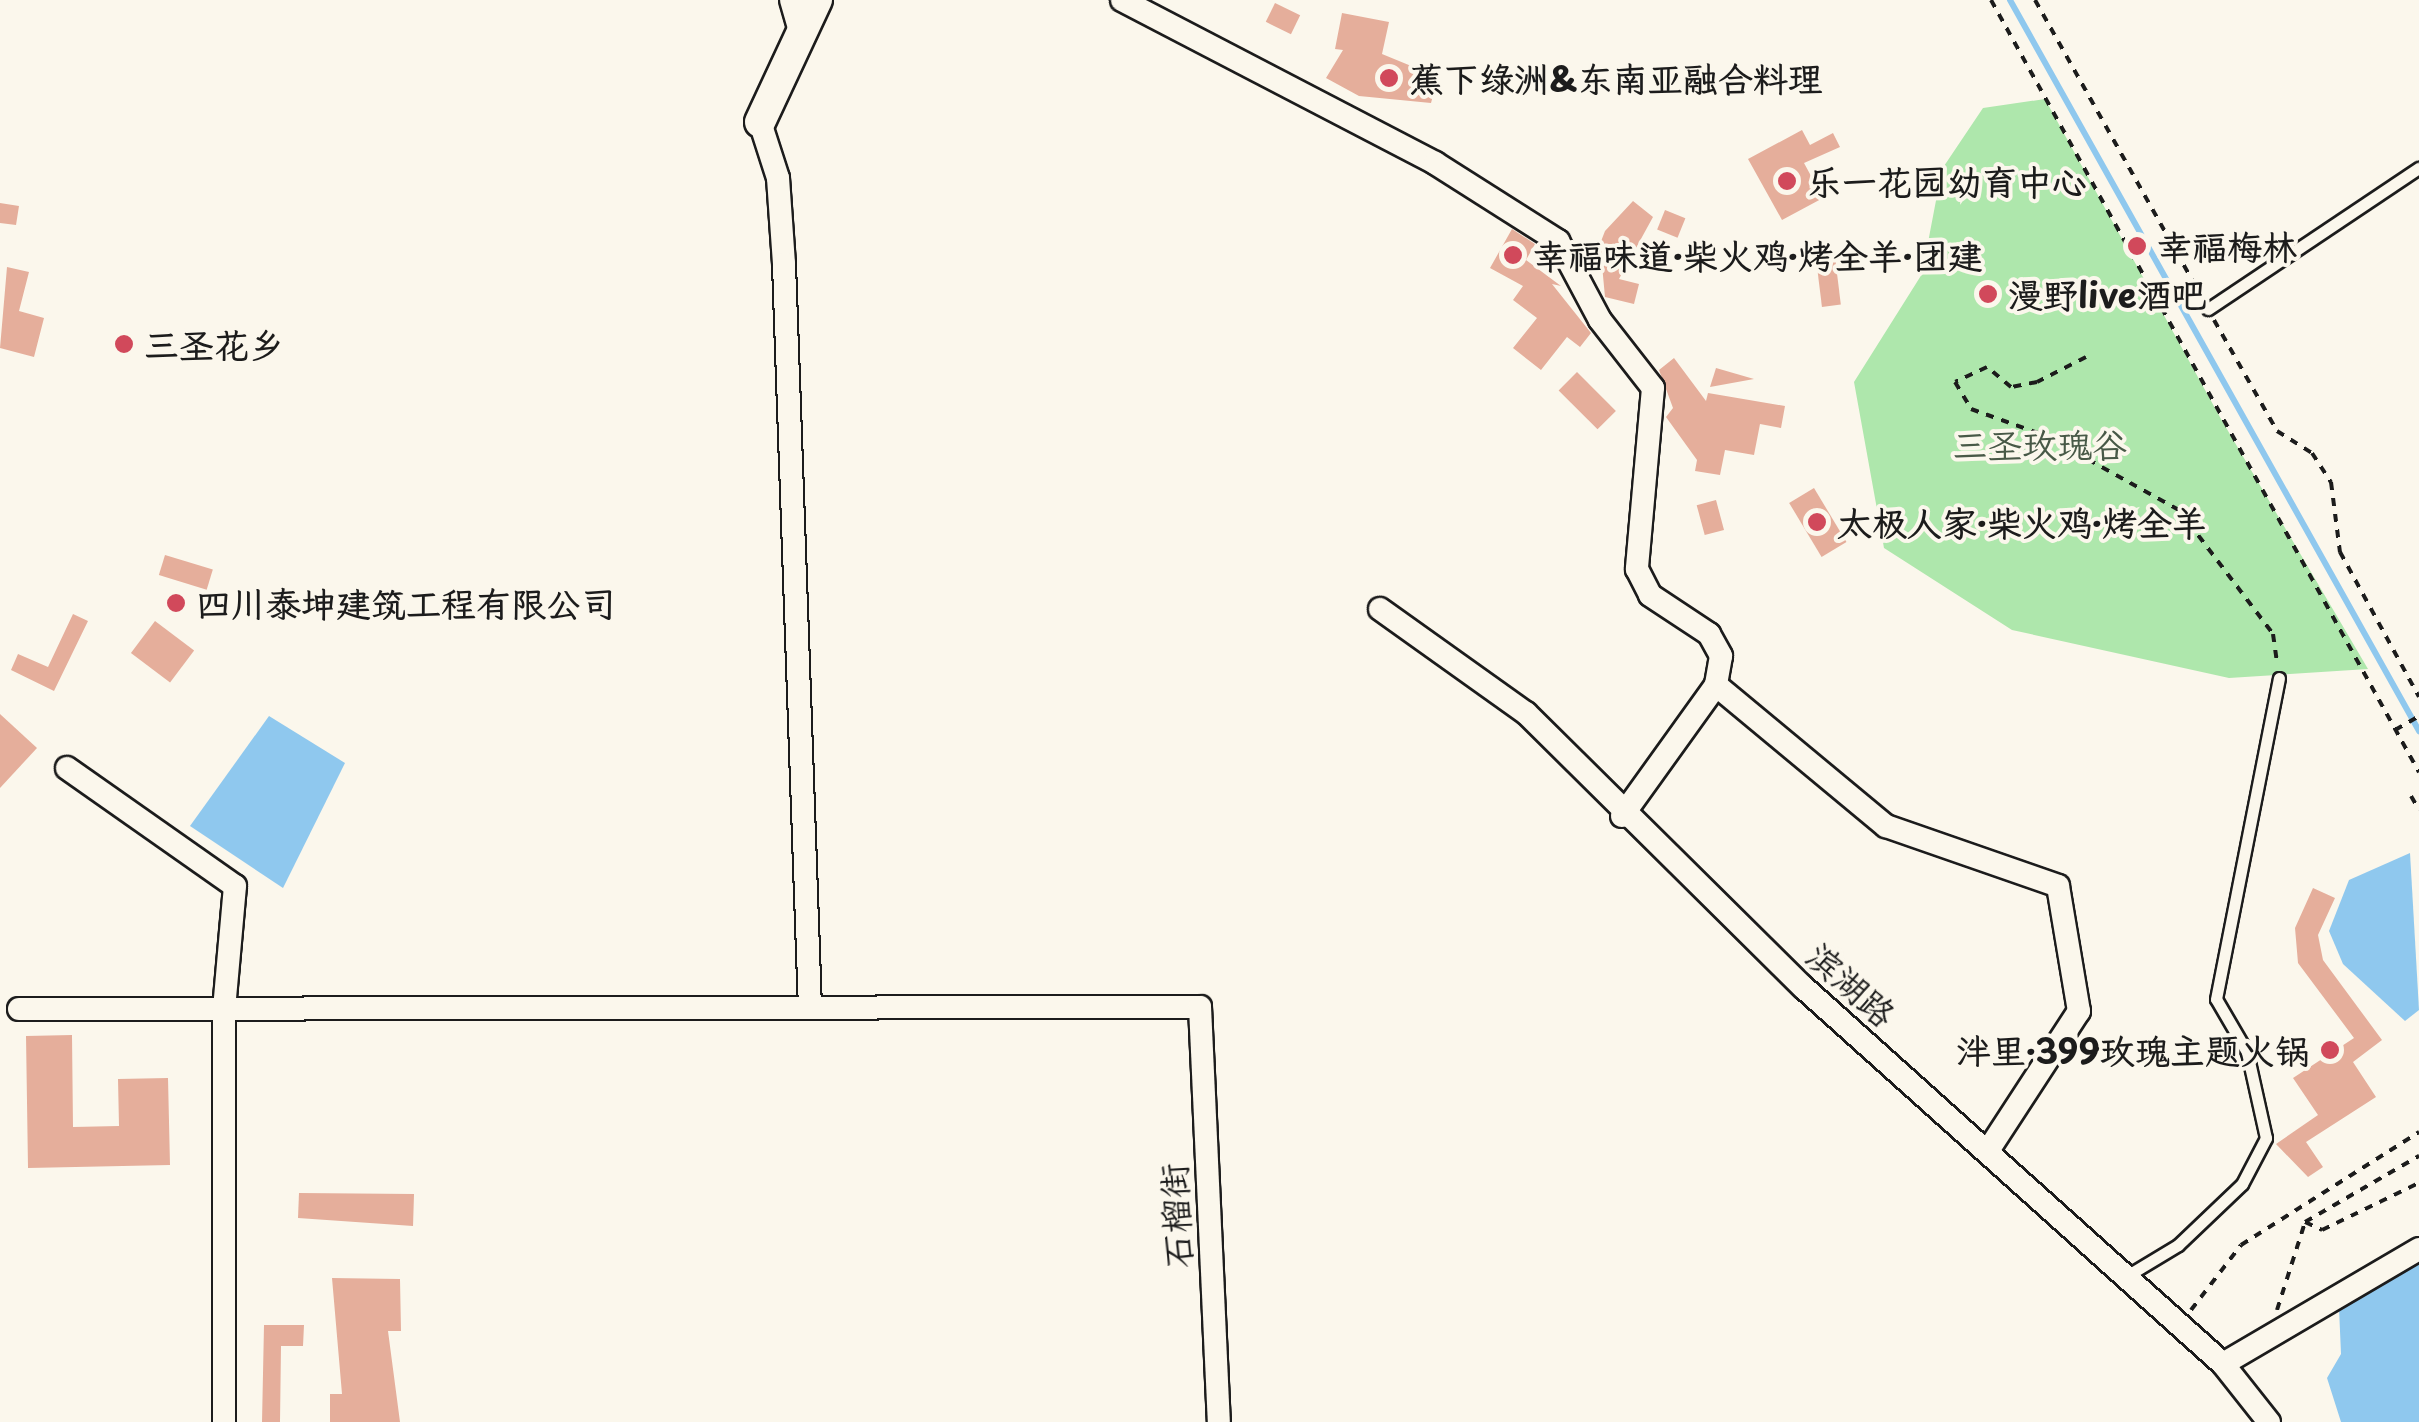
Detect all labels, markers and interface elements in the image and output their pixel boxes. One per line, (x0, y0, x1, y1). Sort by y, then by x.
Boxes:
place label: 蕉下绿洲&东南亚融合料理 (1409, 57, 1823, 99)
marker: 蕉下绿洲&东南亚融合料理 (1378, 67, 1400, 89)
place label: 乐一花园幼育中心 (1807, 160, 2087, 202)
marker: 乐一花园幼育中心 (1776, 170, 1798, 192)
place label: 幸福梅林 (2157, 225, 2297, 267)
place label: 幸福味道·柴火鸡·烤全羊·团建 (1533, 234, 1983, 276)
marker: 幸福梅林 (2126, 235, 2148, 257)
marker: 幸福味道·柴火鸡·烤全羊·团建 (1502, 244, 1524, 266)
place label: 漫野live酒吧 (2008, 273, 2207, 315)
marker: 漫野live酒吧 (1977, 283, 1999, 305)
place label: 三圣花乡 (144, 323, 284, 365)
marker: 三圣花乡 (113, 333, 135, 355)
park label: 三圣玫瑰谷 (1953, 423, 2127, 465)
place label: 太极人家·柴火鸡·烤全羊 (1837, 501, 2207, 543)
marker: 太极人家·柴火鸡·烤全羊 (1806, 511, 1828, 533)
place label: 四川泰坤建筑工程有限公司 (196, 582, 616, 624)
marker: 四川泰坤建筑工程有限公司 (165, 592, 187, 614)
street label: 滨湖路 (1799, 933, 1905, 1035)
place label: 泮里·399玫瑰主题火锅 (1956, 1029, 2310, 1071)
marker: 泮里·399玫瑰主题火锅 (2319, 1039, 2341, 1061)
street label: 石榴街 (1151, 1162, 1199, 1270)

